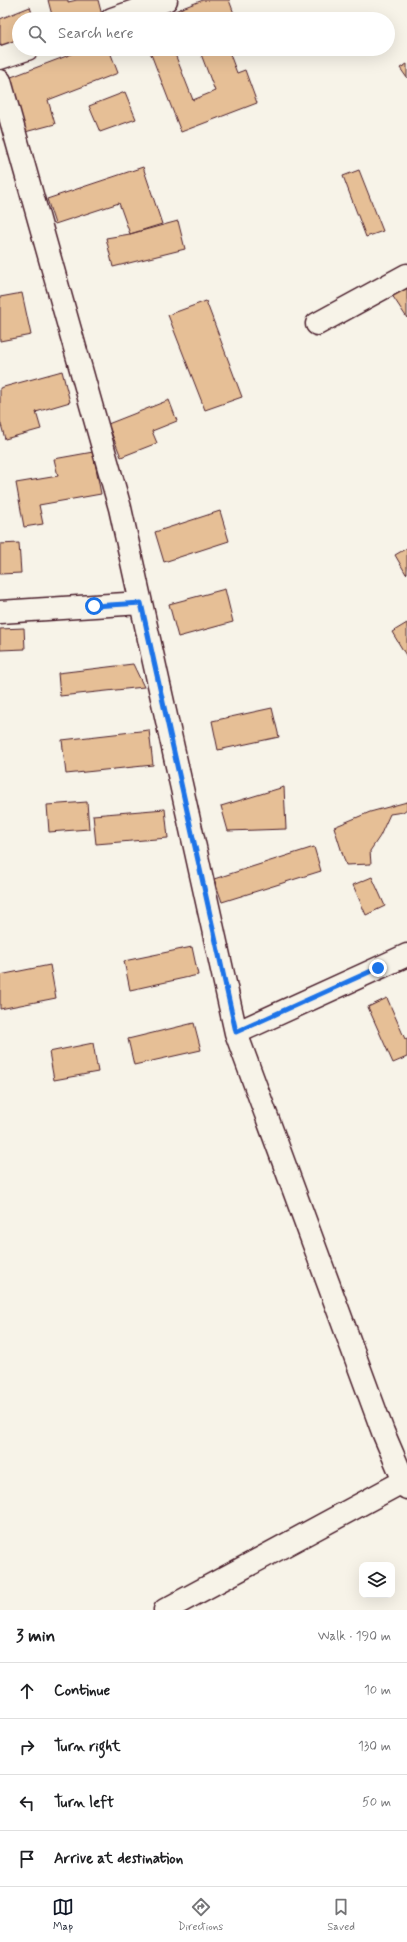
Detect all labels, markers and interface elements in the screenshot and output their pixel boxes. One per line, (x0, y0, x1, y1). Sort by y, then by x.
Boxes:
search box (12, 12, 395, 56)
icon: search (26, 23, 48, 45)
text: Search here (58, 24, 134, 44)
route start (85, 597, 103, 615)
route end (369, 959, 387, 977)
map controls (359, 1562, 395, 1598)
button: layers (359, 1562, 395, 1598)
text: 3 min (16, 1625, 55, 1647)
text: Walk · 190 m (318, 1628, 391, 1645)
icon: ahead (16, 1680, 38, 1702)
text: Continue (54, 1681, 110, 1701)
text: 10 m (364, 1682, 391, 1699)
icon: right (16, 1736, 38, 1758)
text: Turn right (54, 1737, 121, 1757)
text: 130 m (358, 1738, 391, 1755)
icon: left (16, 1792, 38, 1814)
text: Turn left (54, 1793, 114, 1813)
text: 50 m (362, 1794, 391, 1811)
icon: arrive (16, 1848, 38, 1870)
text: Arrive at destination (54, 1849, 183, 1869)
tab: Map (52, 1896, 74, 1934)
tab: Directions (178, 1896, 223, 1934)
tab: Saved (327, 1896, 355, 1934)

